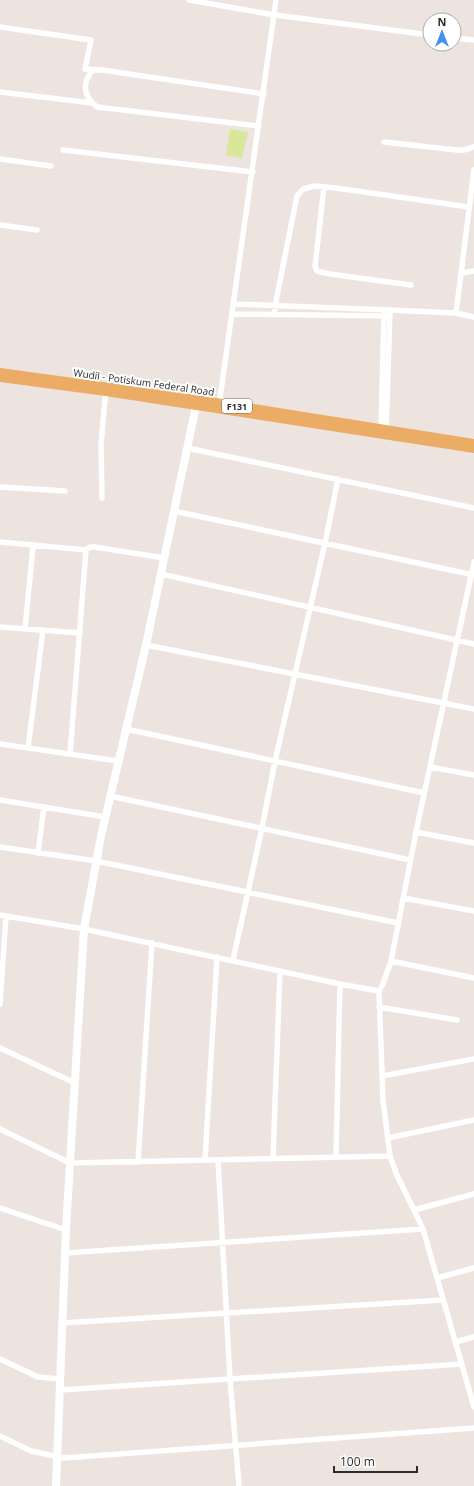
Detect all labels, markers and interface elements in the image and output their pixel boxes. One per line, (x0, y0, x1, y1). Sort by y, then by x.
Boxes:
north arrow (422, 12, 462, 52)
text: N (438, 14, 446, 29)
street label: Wudil - Potiskum Federal Road (73, 365, 215, 399)
road number: F131 (222, 399, 252, 413)
scale bar (334, 1448, 417, 1474)
text: 100 m (340, 1453, 375, 1470)

